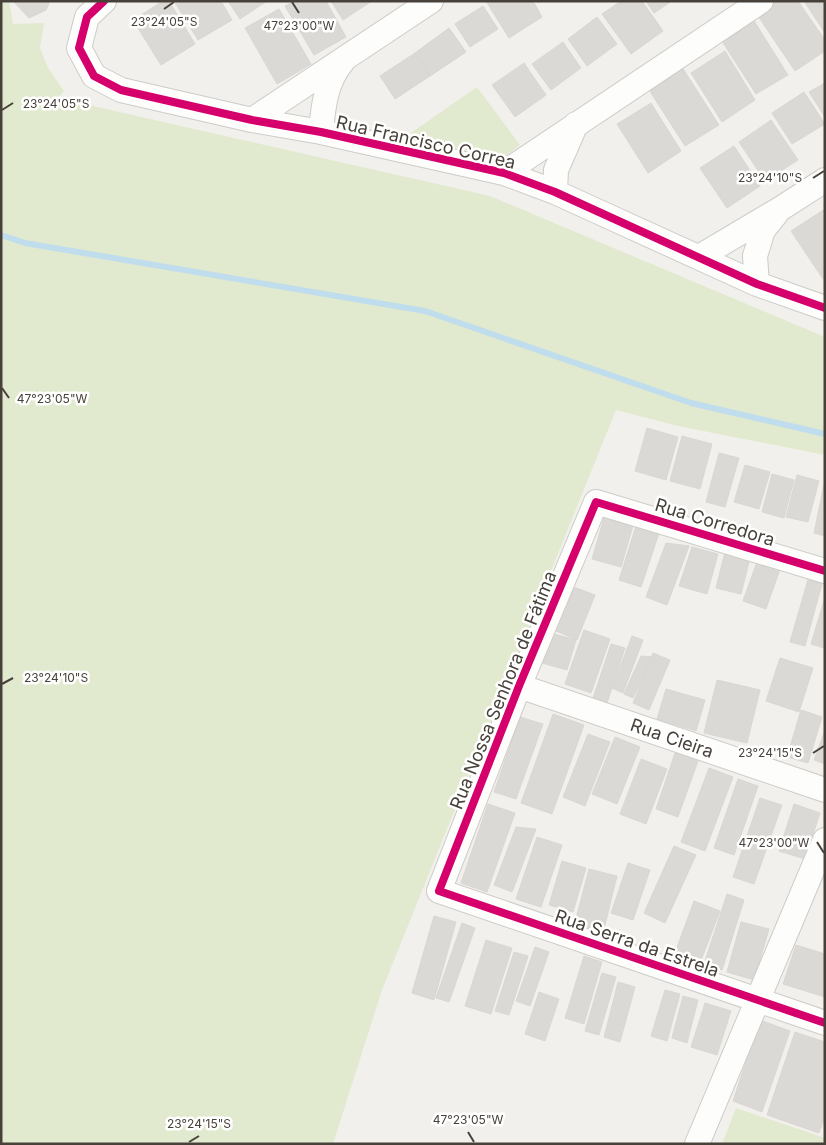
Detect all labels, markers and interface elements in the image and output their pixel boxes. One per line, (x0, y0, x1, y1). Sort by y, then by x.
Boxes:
text: 23°24'05"S (131, 14, 198, 29)
text: 47°23'00"W (264, 18, 335, 33)
text: 23°24'05"S (23, 96, 90, 111)
street label: Rua Francisco Correa (334, 111, 518, 173)
text: 23°24'10"S (738, 170, 802, 185)
text: 47°23'05"W (17, 391, 87, 406)
street label: Rua Corredora (653, 494, 777, 550)
street label: Rua Nossa Senhora de Fátima (446, 568, 560, 812)
text: 23°24'10"S (24, 670, 88, 685)
street label: Rua Cieira (628, 714, 716, 762)
text: 23°24'15"S (738, 745, 802, 760)
text: 47°23'00"W (739, 835, 810, 850)
street label: Rua Serra da Estrela (552, 905, 722, 981)
text: 47°23'05"W (433, 1112, 503, 1127)
text: 23°24'15"S (167, 1116, 231, 1131)

